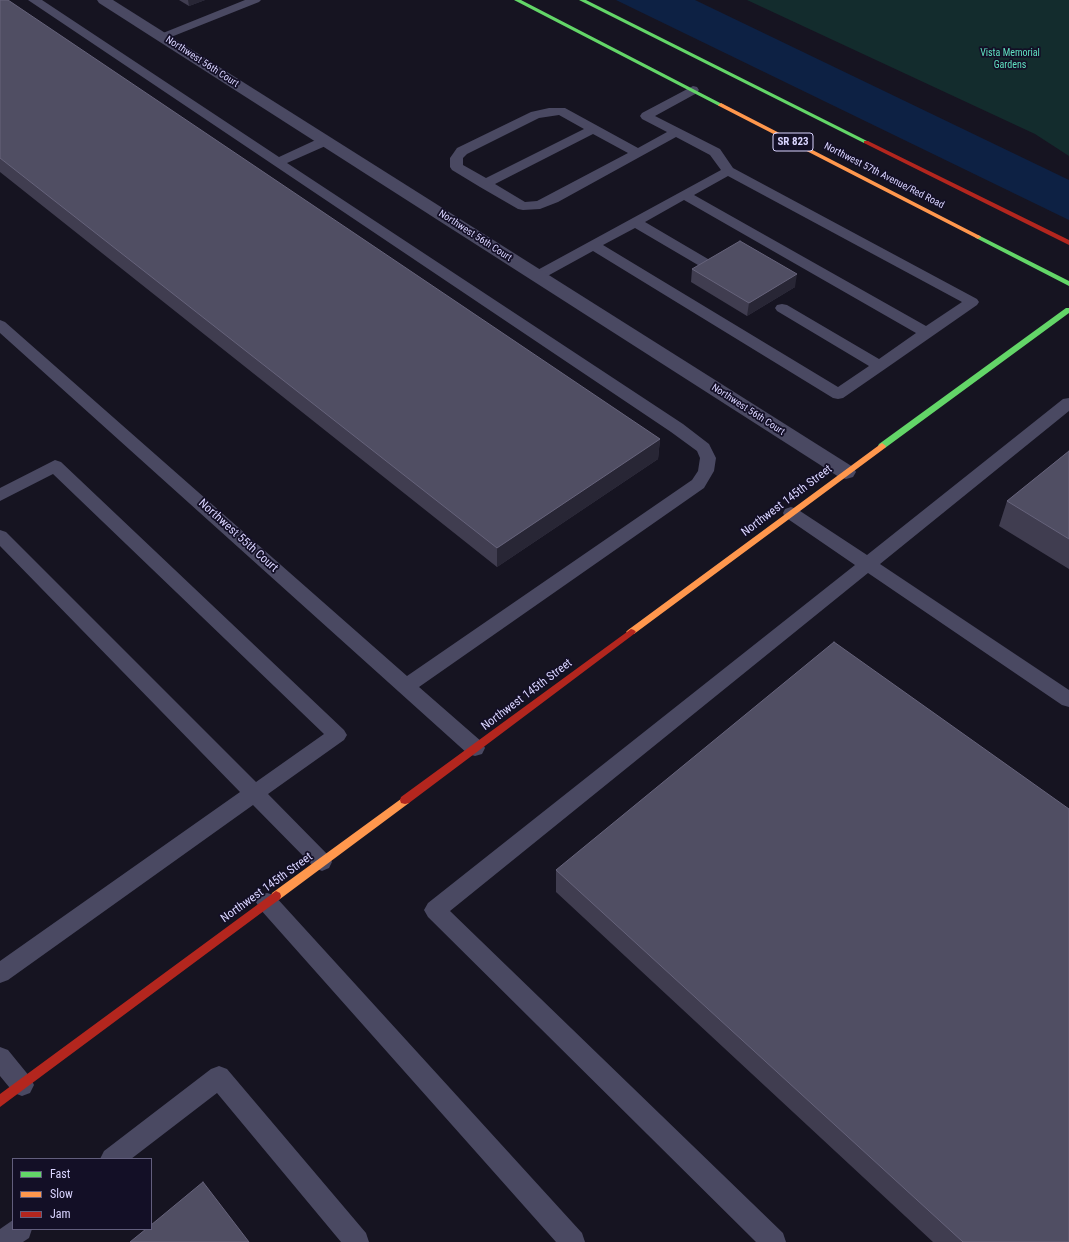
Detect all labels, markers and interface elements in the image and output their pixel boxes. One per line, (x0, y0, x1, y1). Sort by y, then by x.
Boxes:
street label: Northwest 56th Court (163, 34, 241, 90)
park label: Vista Memorial Gardens (980, 47, 1040, 70)
road number: SR 823 (773, 133, 813, 151)
street label: Northwest 57th Avenue/Red Road (822, 140, 946, 212)
street label: Northwest 56th Court (436, 208, 514, 264)
street label: Northwest 56th Court (709, 382, 787, 438)
street label: Northwest 145th Street (739, 462, 835, 540)
street label: Northwest 55th Court (195, 497, 281, 575)
street label: Northwest 145th Street (479, 656, 575, 734)
street label: Northwest 145th Street (218, 850, 316, 926)
legend (12, 1158, 152, 1230)
text: Fast (50, 1167, 70, 1181)
text: Slow (50, 1187, 73, 1201)
text: Jam (50, 1207, 71, 1221)

